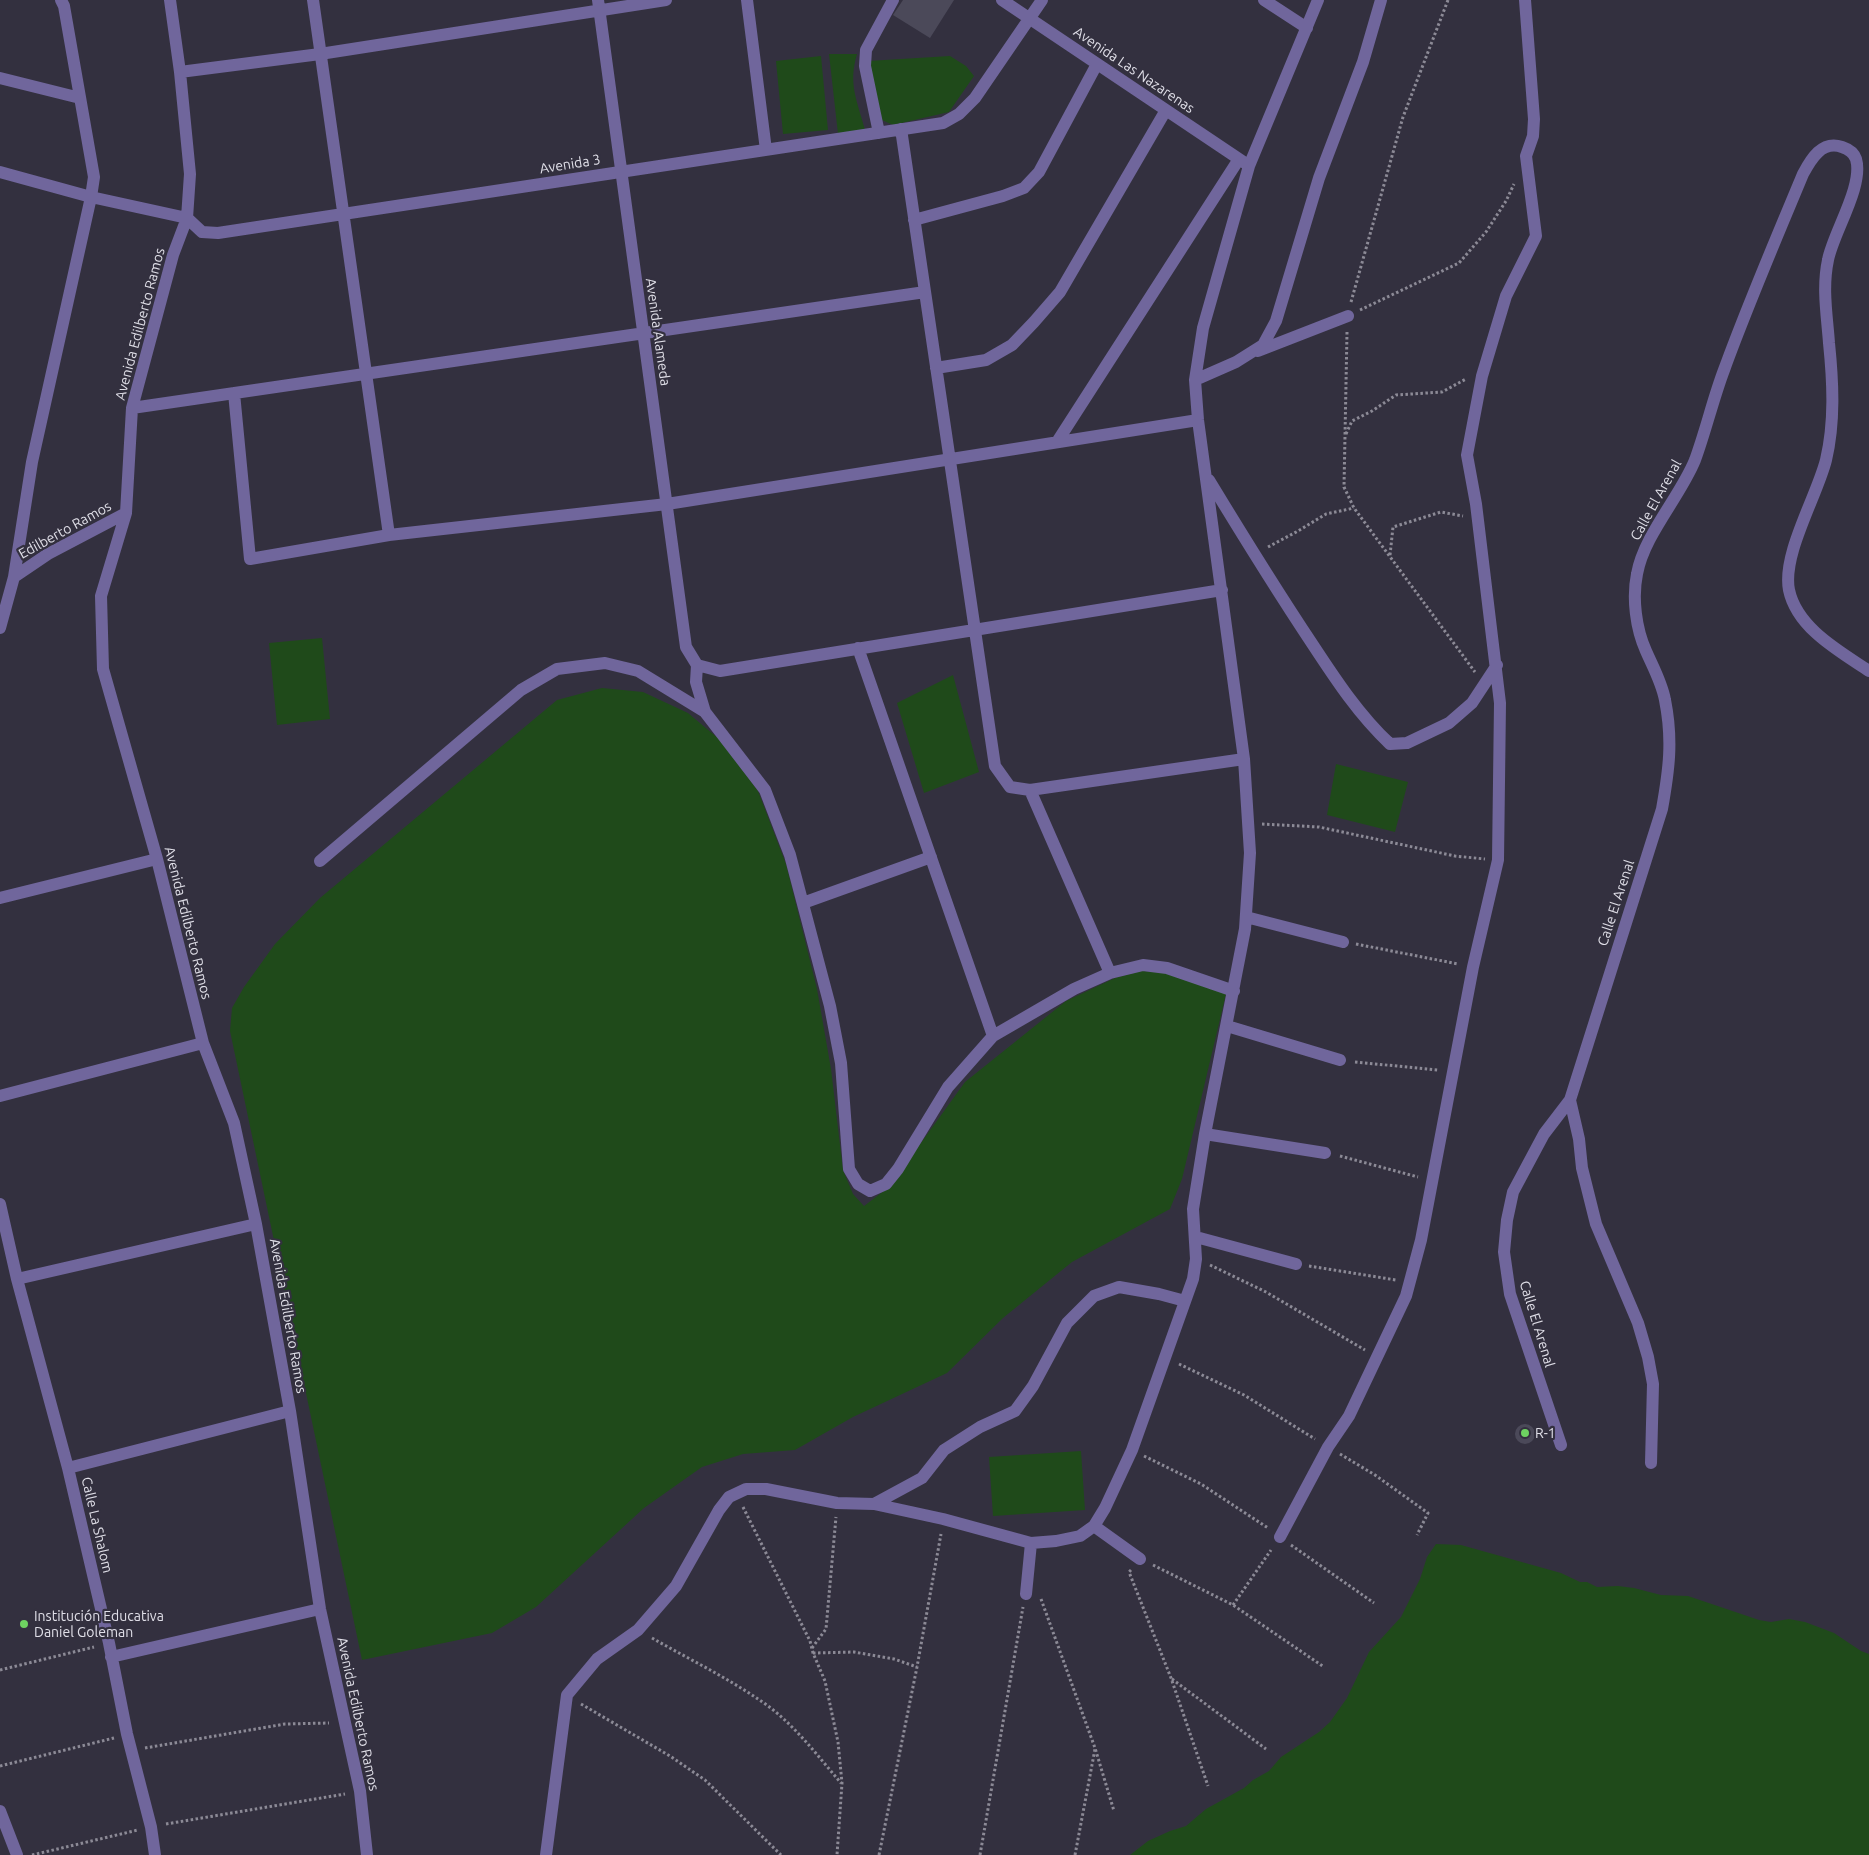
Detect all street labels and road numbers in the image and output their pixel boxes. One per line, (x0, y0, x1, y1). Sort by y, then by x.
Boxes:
street label: Avenida Las Nazarenas (1070, 23, 1198, 117)
street label: Avenida 3 (538, 151, 602, 177)
street label: Avenida Edilberto Ramos (112, 246, 168, 402)
street label: Avenida Alameda (642, 277, 674, 387)
street label: Calle El Arenal (1627, 457, 1685, 543)
street label: Edilberto Ramos (16, 498, 114, 562)
street label: Avenida Edilberto Ramos (161, 845, 215, 1001)
street label: Calle El Arenal (1594, 858, 1638, 948)
street label: Avenida Edilberto Ramos (266, 1237, 310, 1395)
street label: Calle El Arenal (1516, 1279, 1558, 1369)
street label: Calle La Shalom (78, 1475, 116, 1575)
street label: Avenida Edilberto Ramos (333, 1636, 383, 1792)

